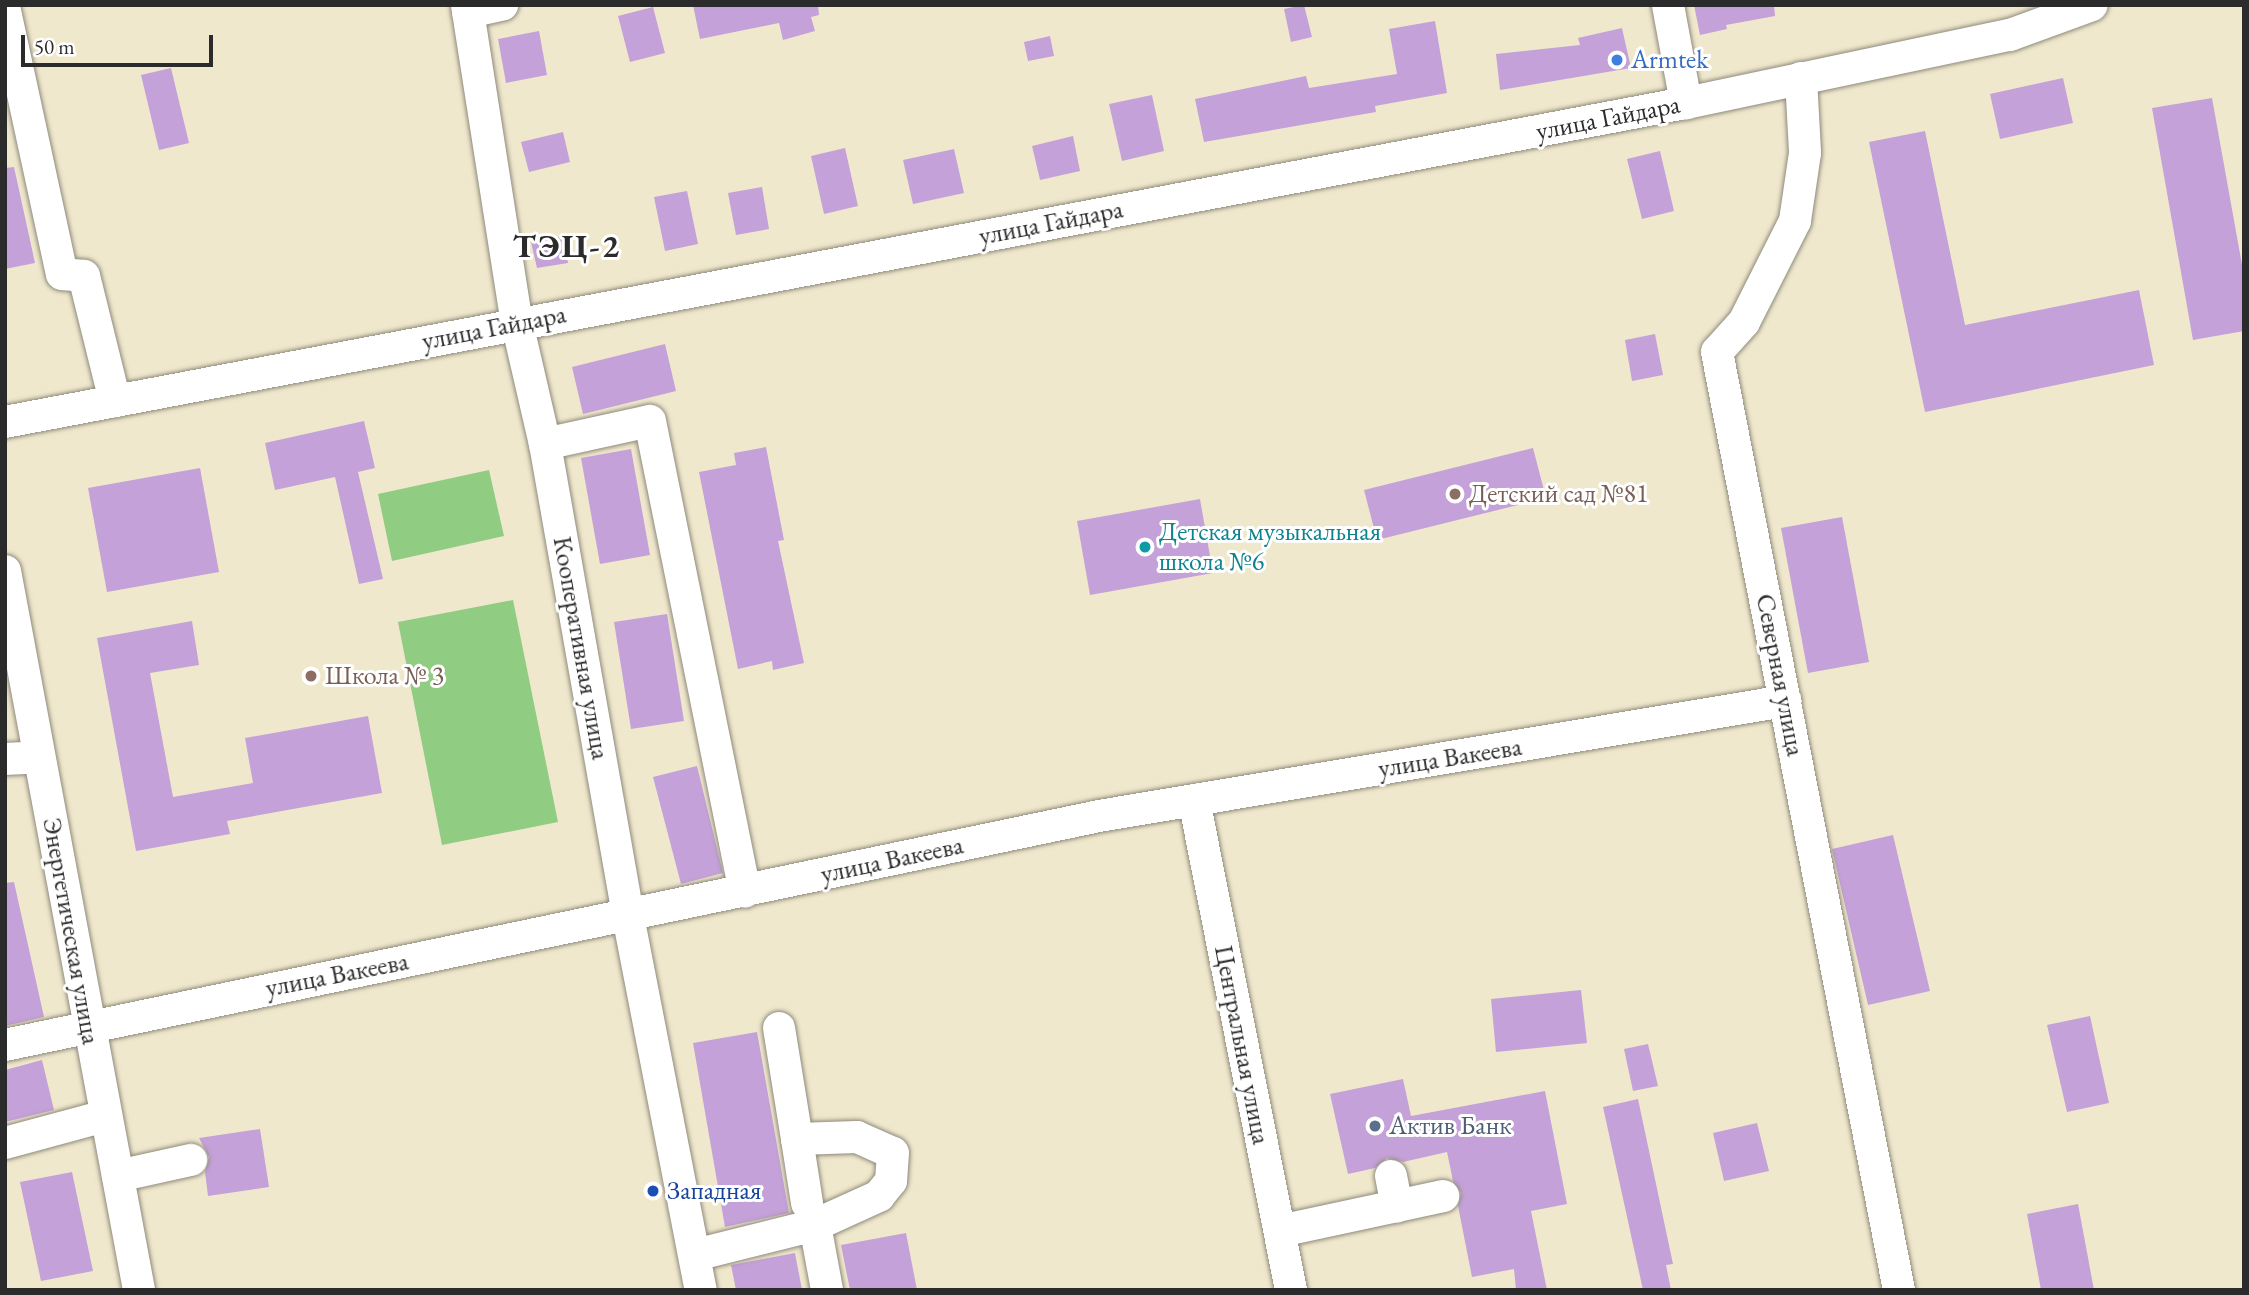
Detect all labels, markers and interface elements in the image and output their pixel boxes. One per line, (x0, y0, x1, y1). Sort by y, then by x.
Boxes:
scale bar (24, 21, 217, 65)
text: 50 m (34, 33, 75, 60)
place label: Armtek (1631, 44, 1708, 76)
marker: Armtek (1609, 52, 1625, 68)
street label: улица Гайдара (1533, 89, 1683, 147)
street label: улица Гайдара (976, 194, 1126, 252)
district label: ТЭЦ-2 (513, 226, 621, 266)
street label: улица Гайдара (419, 299, 569, 357)
place label: Детский сад №81 (1469, 478, 1649, 510)
marker: Детский сад №81 (1447, 486, 1463, 502)
place label: Детская музыкальная школа №6 (1159, 516, 1381, 578)
street label: Кооперативная улица (546, 534, 616, 762)
marker: Детская музыкальная школа №6 (1137, 539, 1153, 555)
street label: Северная улица (1749, 591, 1811, 759)
place label: Школа № 3 (325, 660, 444, 692)
marker: Школа № 3 (303, 668, 319, 684)
street label: улица Вакеева (1376, 731, 1524, 785)
street label: Энергетическая улица (36, 815, 106, 1047)
street label: улица Вакеева (818, 830, 966, 890)
street label: Центральная улица (1207, 943, 1277, 1147)
street label: улица Вакеева (263, 946, 411, 1004)
place label: Актив Банк (1389, 1110, 1512, 1142)
marker: Актив Банк (1367, 1118, 1383, 1134)
place label: Западная (667, 1175, 761, 1207)
marker: Западная (645, 1183, 661, 1199)

